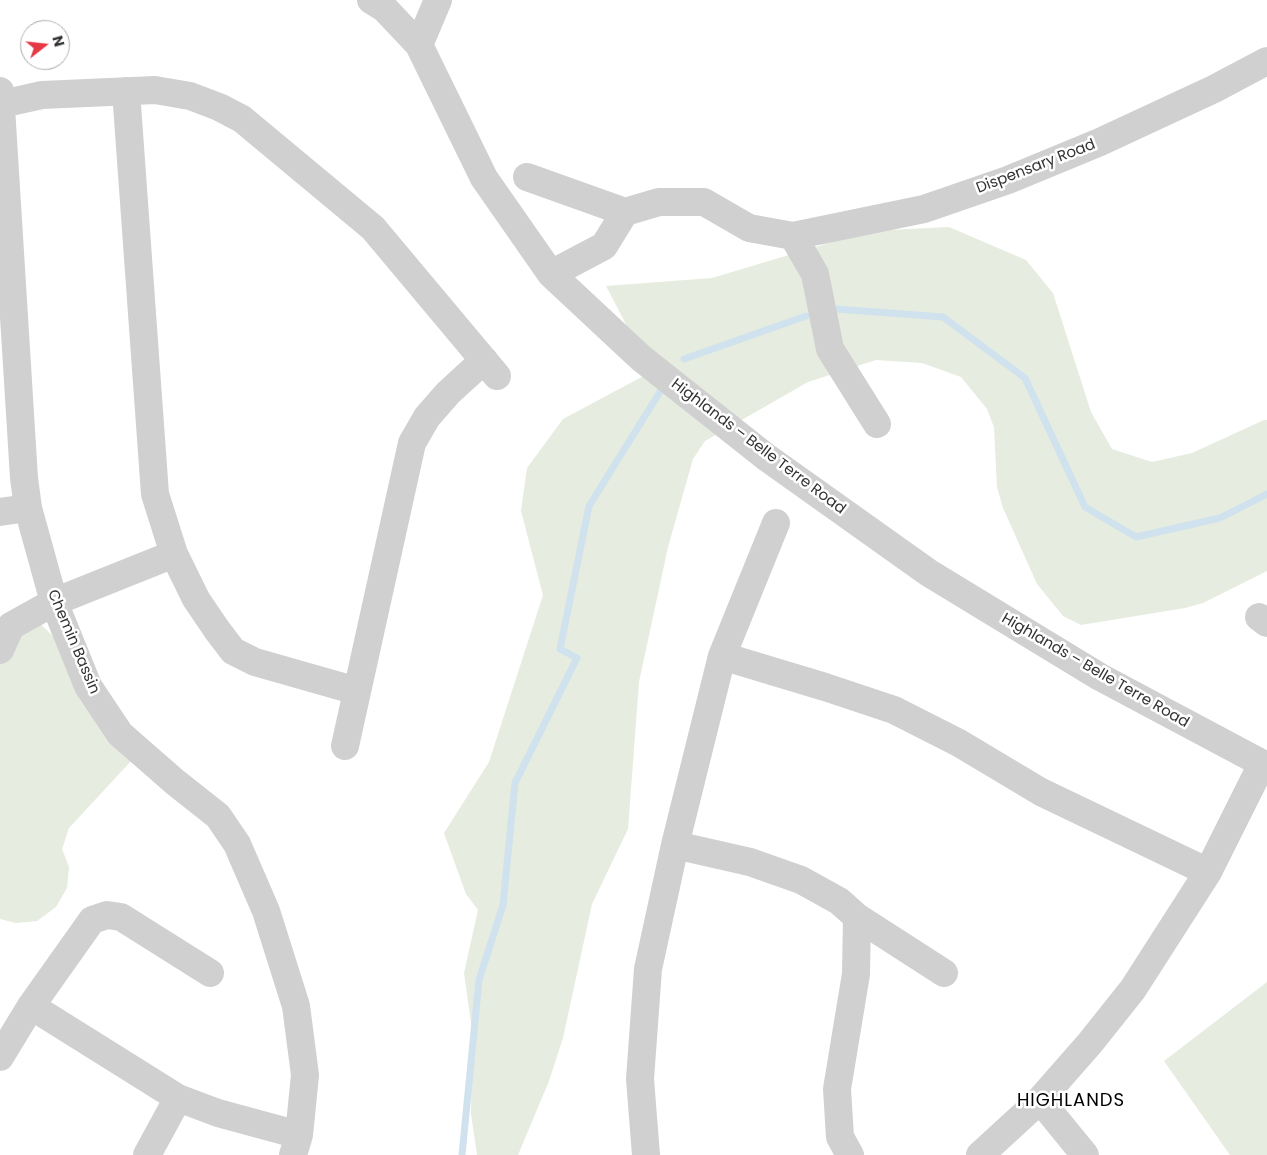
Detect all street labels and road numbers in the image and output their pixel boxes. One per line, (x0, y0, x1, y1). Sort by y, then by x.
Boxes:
street label: Dispensary Road (974, 136, 1098, 198)
street label: Highlands – Belle Terre Road (667, 376, 849, 518)
street label: Chemin Bassin (43, 587, 103, 697)
street label: Highlands – Belle Terre Road (998, 610, 1192, 732)

